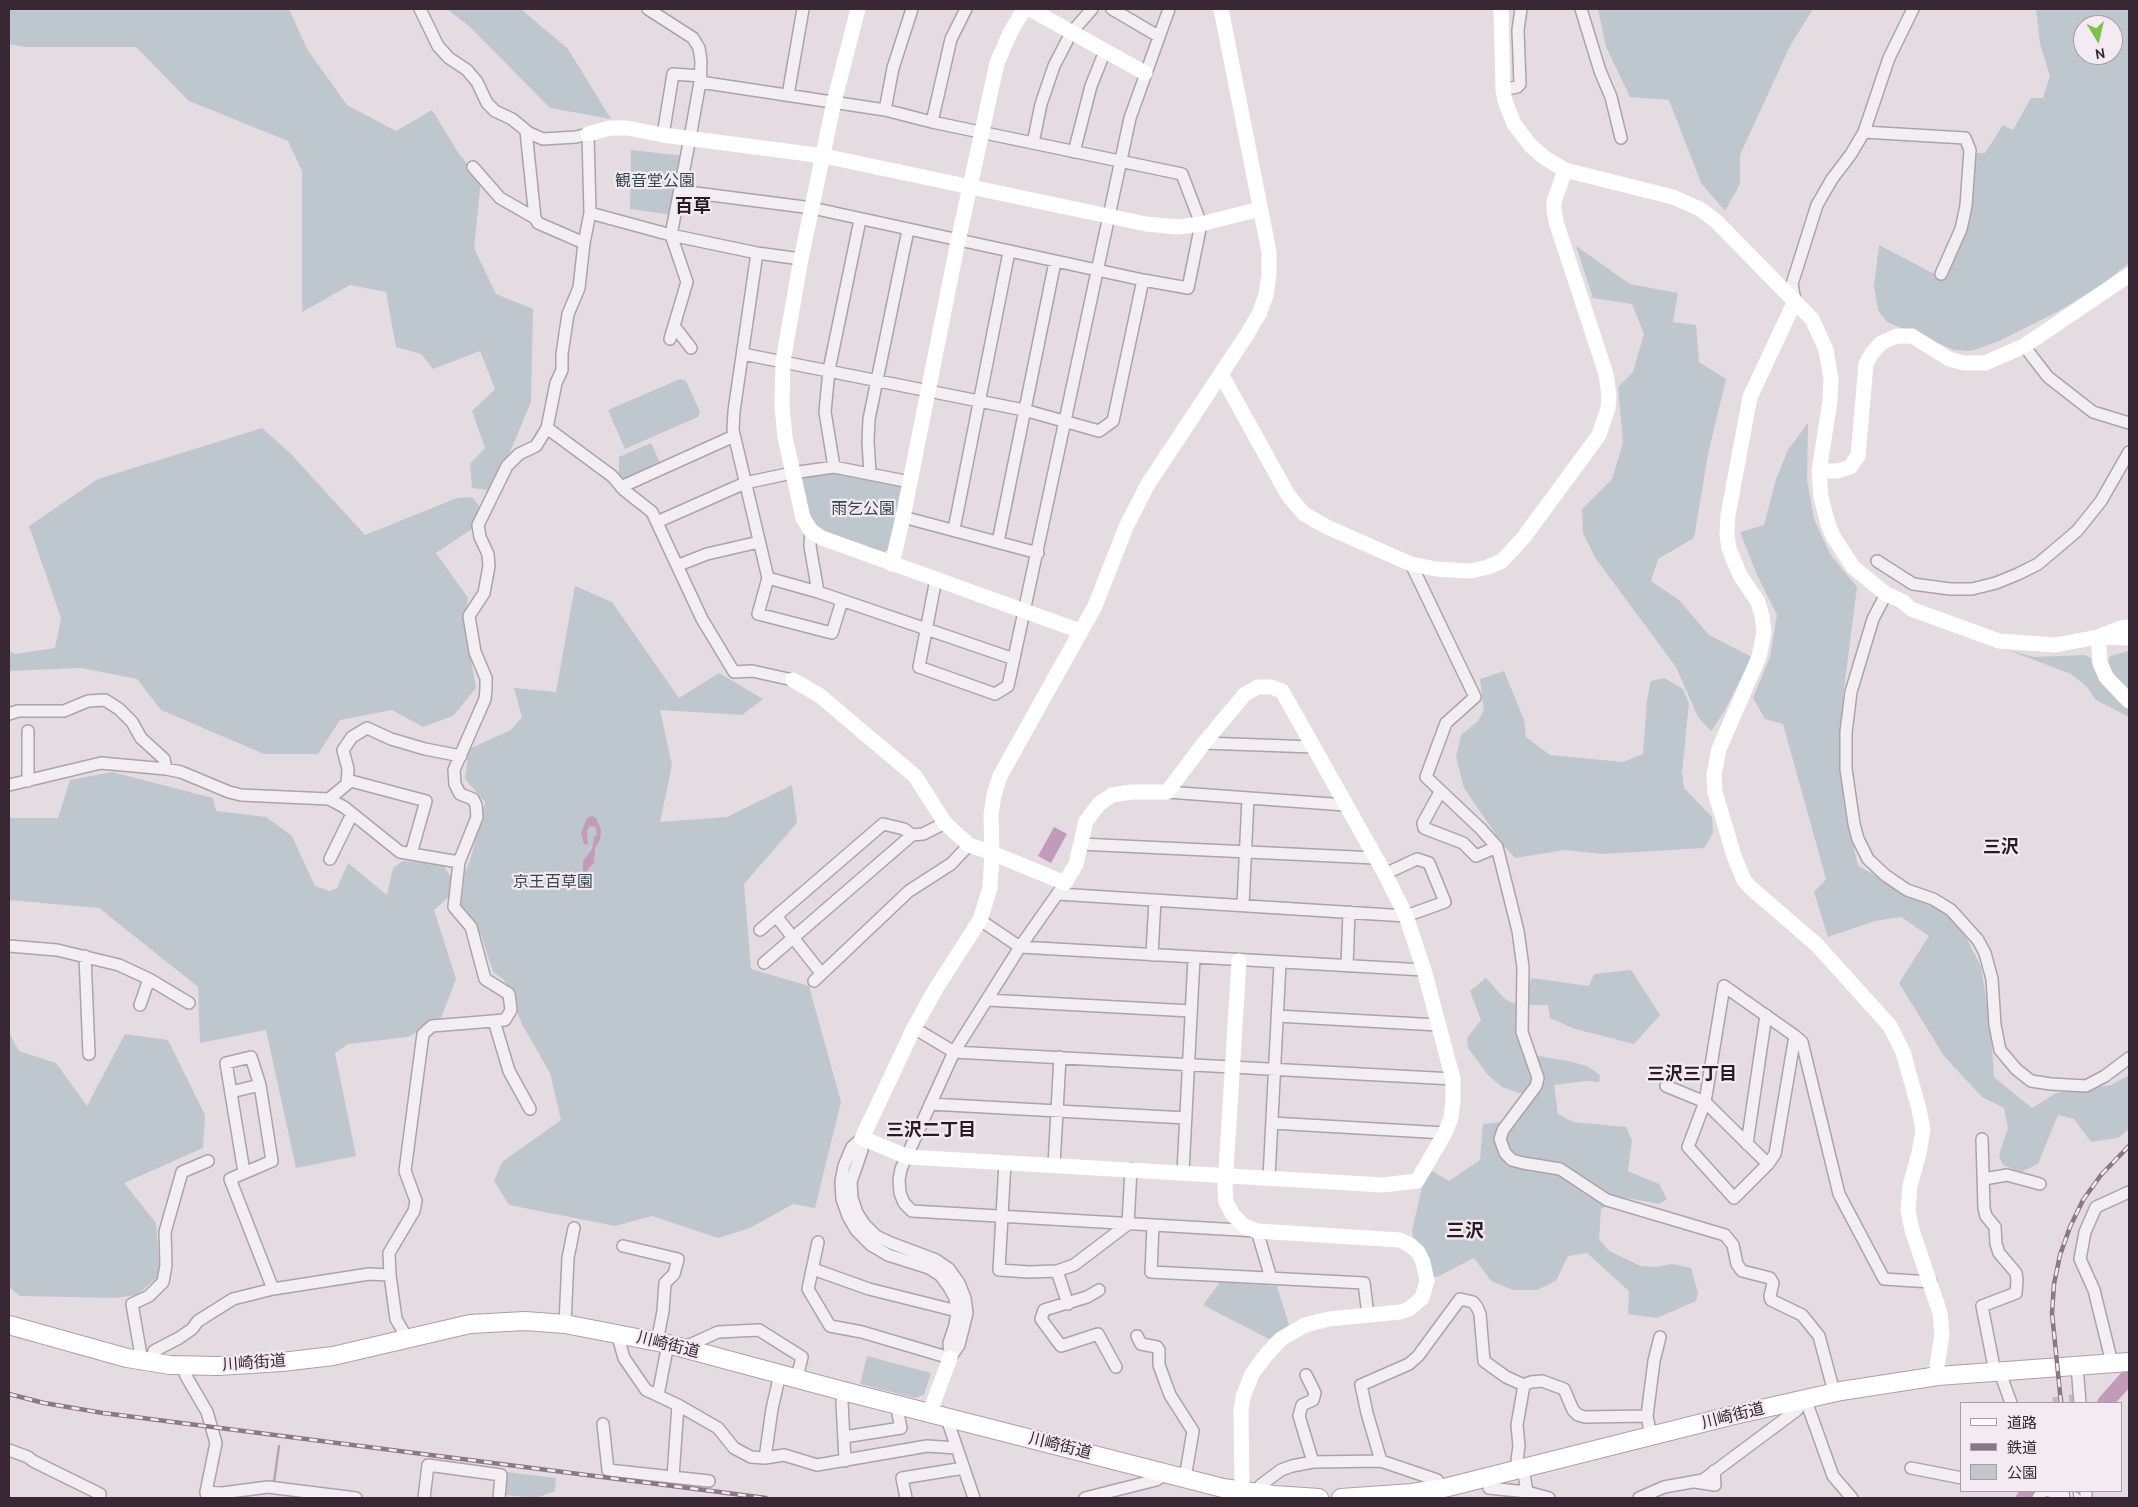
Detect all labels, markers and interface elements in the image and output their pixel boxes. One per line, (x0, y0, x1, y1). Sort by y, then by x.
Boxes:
north arrow (2073, 15, 2123, 65)
text: N (2094, 44, 2106, 63)
park label: 観音堂公園 (615, 171, 695, 191)
district label: 百草 (675, 196, 711, 218)
park label: 雨乞公園 (831, 499, 895, 519)
district label: 三沢 (1983, 837, 2019, 859)
park label: 京王百草園 (513, 872, 593, 892)
district label: 三沢三丁目 (1647, 1064, 1737, 1086)
district label: 三沢二丁目 (886, 1120, 976, 1142)
district label: 三沢 (1446, 1220, 1484, 1242)
street label: 川崎街道 (635, 1328, 701, 1362)
street label: 川崎街道 (221, 1351, 287, 1375)
street label: 川崎街道 (1700, 1399, 1766, 1433)
legend (1960, 1402, 2123, 1492)
text: 道路 (2007, 1414, 2037, 1432)
street label: 川崎街道 (1027, 1429, 1093, 1463)
text: 鉄道 (2007, 1439, 2037, 1457)
text: 公園 (2007, 1464, 2037, 1482)

